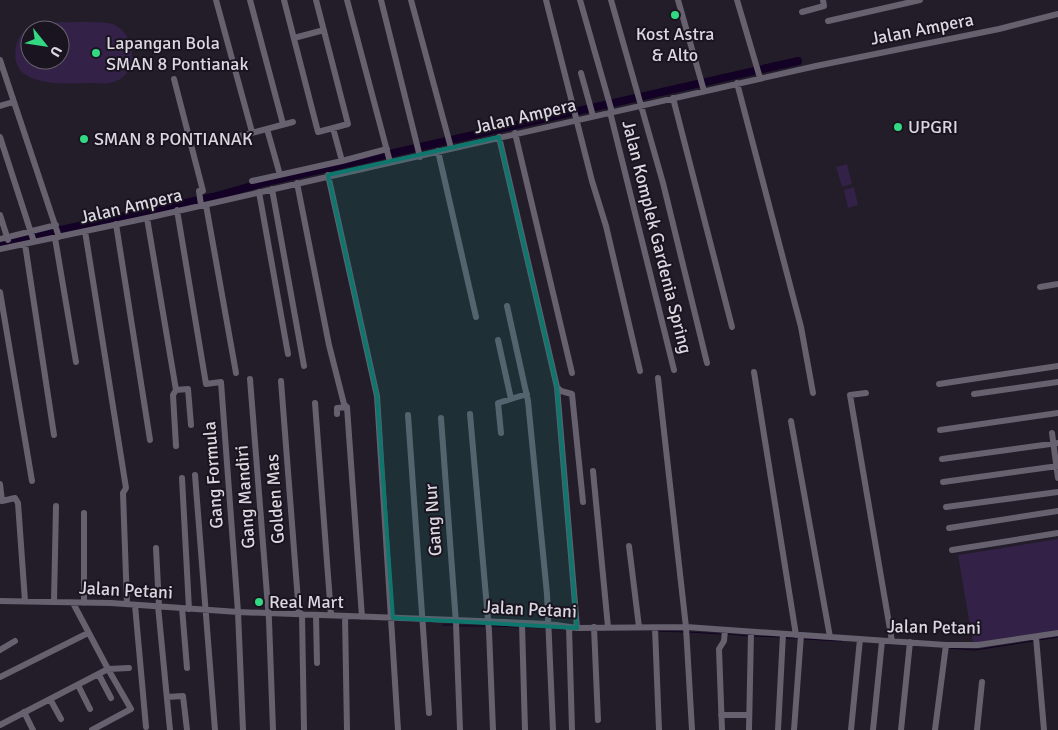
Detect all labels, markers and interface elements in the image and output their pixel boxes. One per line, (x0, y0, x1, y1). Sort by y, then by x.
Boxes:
street label: Jalan Ampera (869, 8, 975, 50)
marker: Kost Astra & Alto (669, 9, 681, 21)
north arrow (20, 20, 70, 70)
place label: Kost Astra & Alto (636, 23, 714, 66)
place label: Lapangan Bola SMAN 8 Pontianak (106, 32, 249, 75)
text: U (46, 43, 66, 60)
marker: Lapangan Bola SMAN 8 Pontianak (90, 47, 102, 59)
street label: Jalan Ampera (472, 94, 578, 138)
place label: UPGRI (908, 116, 958, 138)
street label: Jalan Komplek Gardenia Spring (617, 118, 697, 356)
marker: UPGRI (892, 121, 904, 133)
place label: SMAN 8 PONTIANAK (94, 128, 253, 150)
marker: SMAN 8 PONTIANAK (78, 133, 90, 145)
street label: Jalan Ampera (78, 184, 184, 228)
street label: Gang Formula (198, 421, 228, 529)
street label: Gang Mandiri (230, 445, 260, 549)
street label: Golden Mas (261, 453, 289, 545)
street label: Gang Nur (419, 483, 447, 557)
street label: Jalan Petani (79, 577, 173, 603)
place label: Real Mart (269, 591, 344, 613)
marker: Real Mart (253, 596, 265, 608)
street label: Jalan Petani (483, 596, 577, 622)
street label: Jalan Petani (887, 615, 981, 639)

